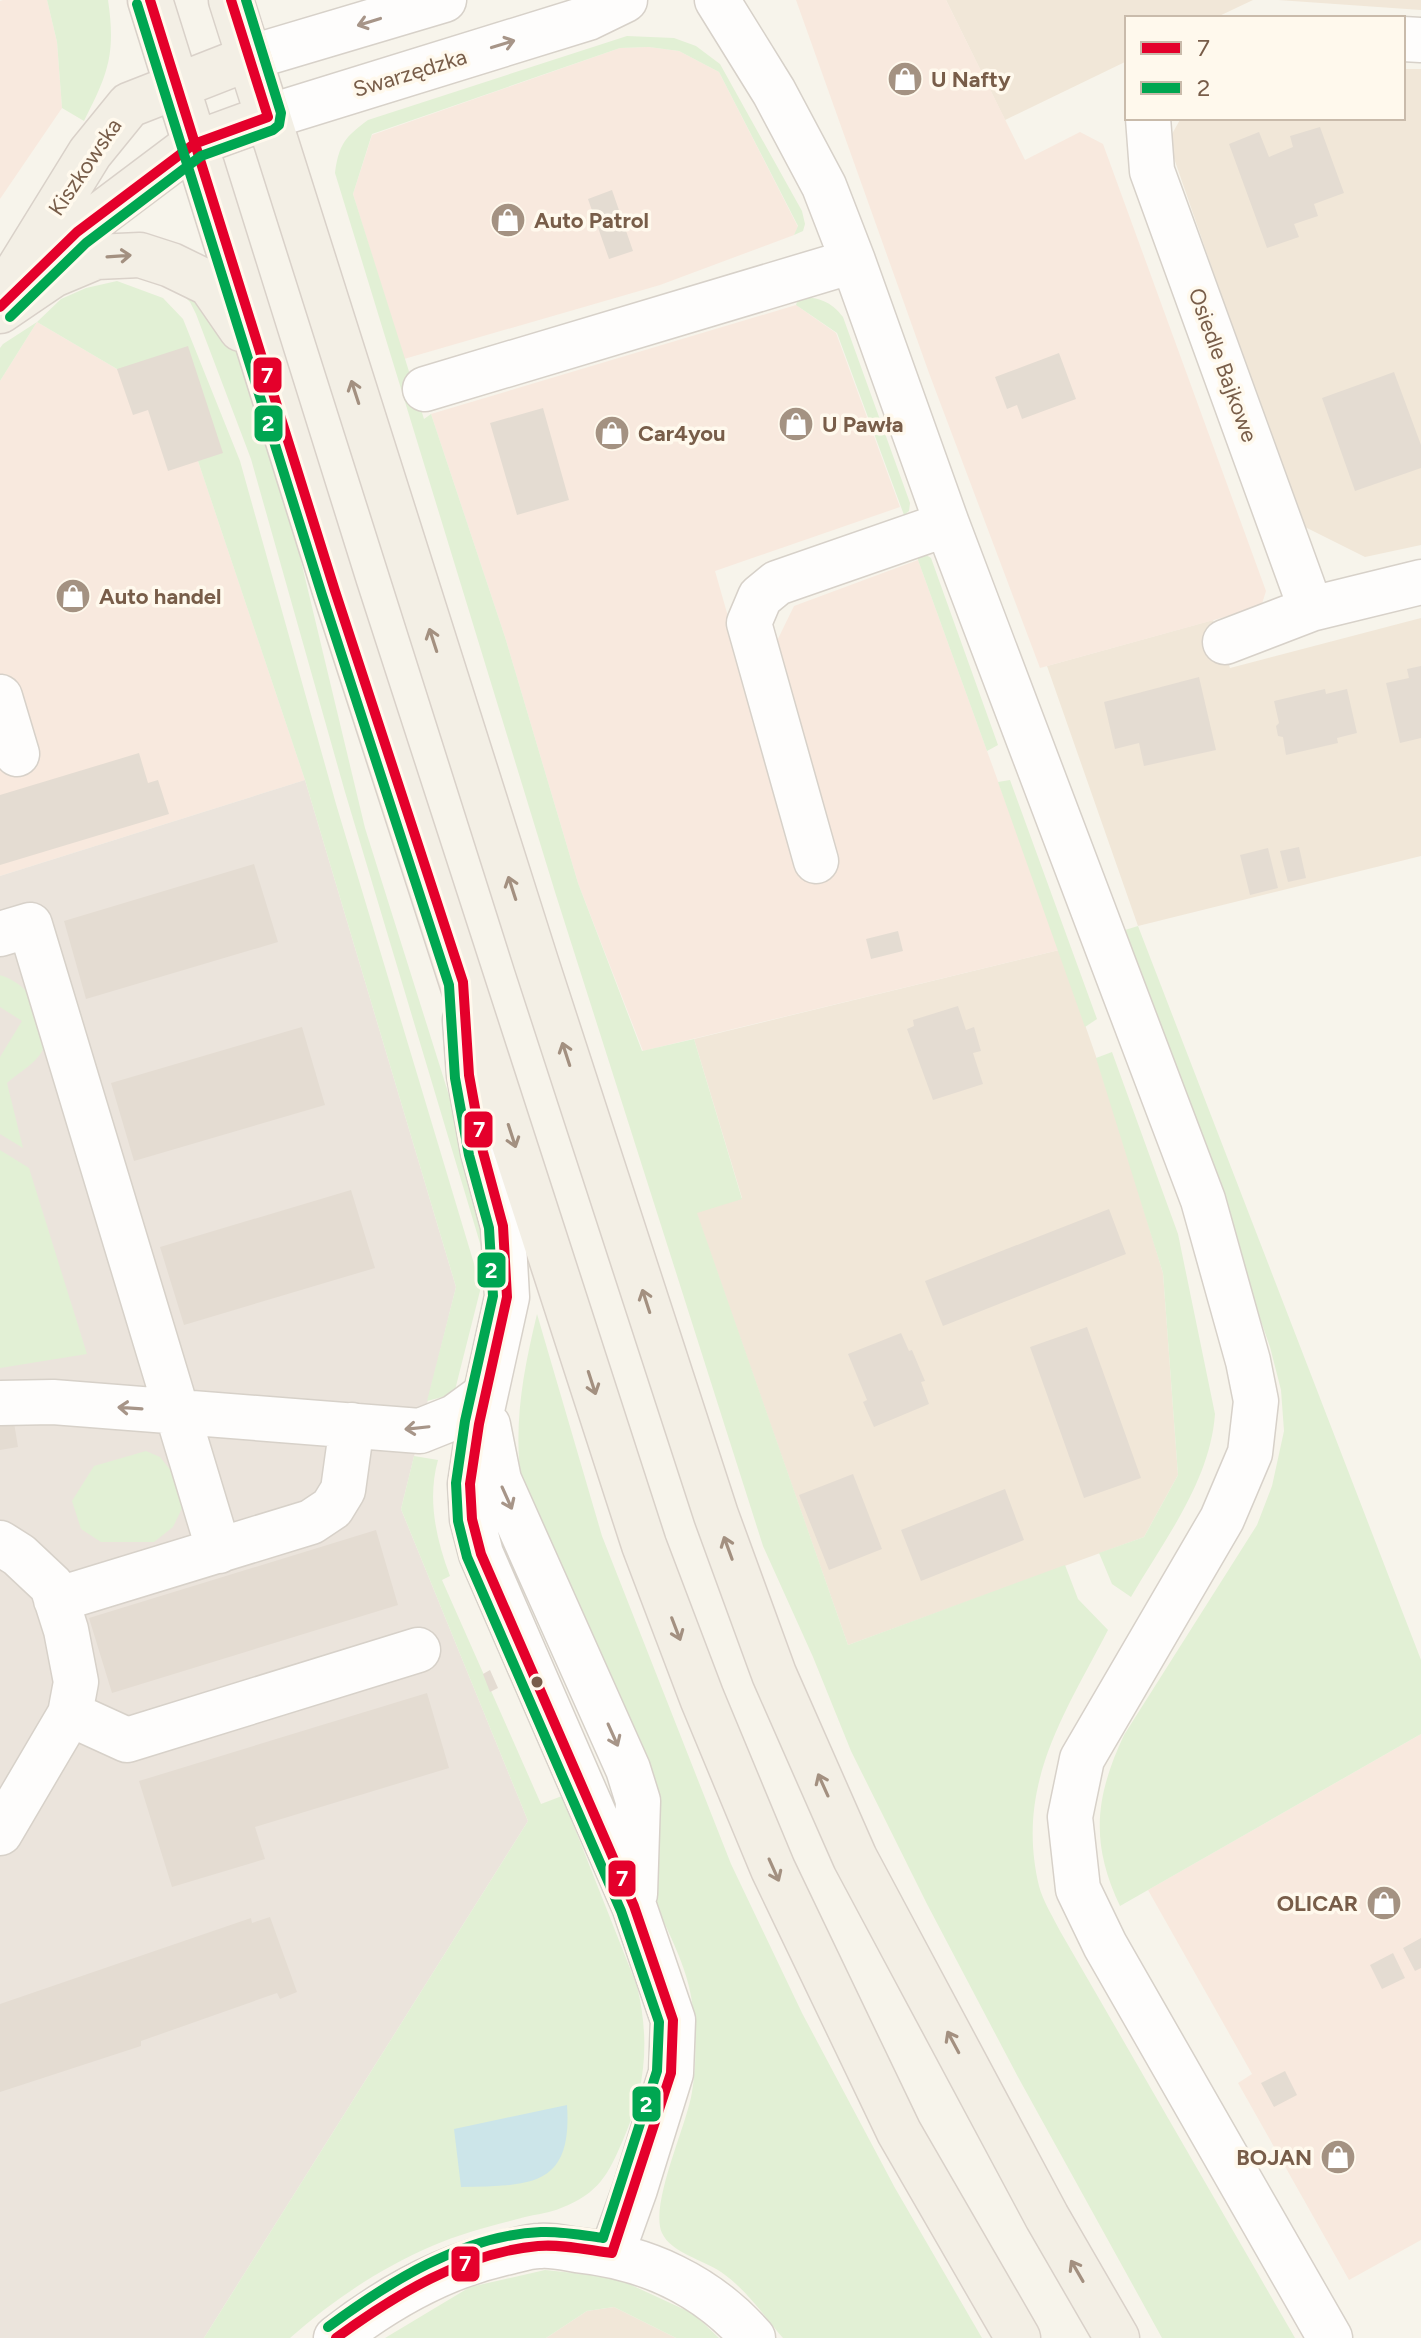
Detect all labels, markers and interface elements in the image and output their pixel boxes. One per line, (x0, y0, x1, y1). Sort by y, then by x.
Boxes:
one-way arrow (356, 15, 382, 30)
legend (1125, 16, 1405, 120)
text: 7 (1197, 33, 1210, 62)
one-way arrow (490, 36, 516, 51)
street label: Swarzędzka (350, 43, 470, 103)
shop icon: U Nafty (886, 60, 924, 98)
place label: U Nafty (931, 66, 1011, 93)
text: 2 (1197, 73, 1210, 102)
street label: Kiszkowska (43, 113, 127, 221)
shop icon: Auto Patrol (489, 201, 527, 239)
place label: Auto Patrol (534, 207, 649, 234)
one-way arrow (105, 248, 132, 263)
street label: Osiedle Bajkowe (1183, 284, 1263, 446)
line badge: 7 (252, 356, 283, 394)
text: 7 (261, 362, 273, 389)
one-way arrow (347, 380, 361, 405)
line badge: 2 (253, 404, 284, 443)
shop icon: U Pawła (777, 405, 815, 443)
text: 2 (262, 410, 274, 437)
place label: U Pawła (822, 411, 904, 438)
shop icon: Car4you (593, 414, 631, 452)
place label: Car4you (638, 420, 726, 447)
shop icon: Auto handel (54, 577, 92, 615)
place label: Auto handel (99, 583, 221, 610)
one-way arrow (425, 627, 440, 652)
one-way arrow (504, 875, 519, 901)
one-way arrow (557, 1041, 572, 1066)
line badge: 7 (463, 1110, 494, 1149)
text: 7 (473, 1116, 485, 1143)
one-way arrow (506, 1123, 521, 1148)
line badge: 2 (476, 1251, 507, 1289)
text: 2 (485, 1257, 497, 1284)
one-way arrow (638, 1289, 653, 1314)
one-way arrow (585, 1370, 600, 1396)
one-way arrow (117, 1400, 144, 1415)
one-way arrow (404, 1421, 431, 1436)
one-way arrow (501, 1485, 516, 1509)
one-way arrow (720, 1536, 734, 1561)
one-way arrow (670, 1616, 684, 1641)
unlabelled marker (529, 1674, 545, 1690)
one-way arrow (606, 1723, 621, 1747)
one-way arrow (815, 1774, 830, 1798)
one-way arrow (767, 1858, 782, 1882)
line badge: 7 (607, 1859, 637, 1898)
text: 7 (616, 1865, 628, 1892)
shop icon: OLICAR (1365, 1884, 1403, 1922)
place label: OLICAR (1277, 1890, 1358, 1917)
one-way arrow (945, 2031, 961, 2054)
line badge: 2 (631, 2085, 662, 2123)
text: 2 (640, 2091, 652, 2118)
shop icon: BOJAN (1319, 2138, 1357, 2176)
place label: BOJAN (1236, 2144, 1312, 2171)
line badge: 7 (450, 2245, 481, 2283)
text: 7 (459, 2250, 471, 2277)
one-way arrow (1069, 2259, 1084, 2283)

